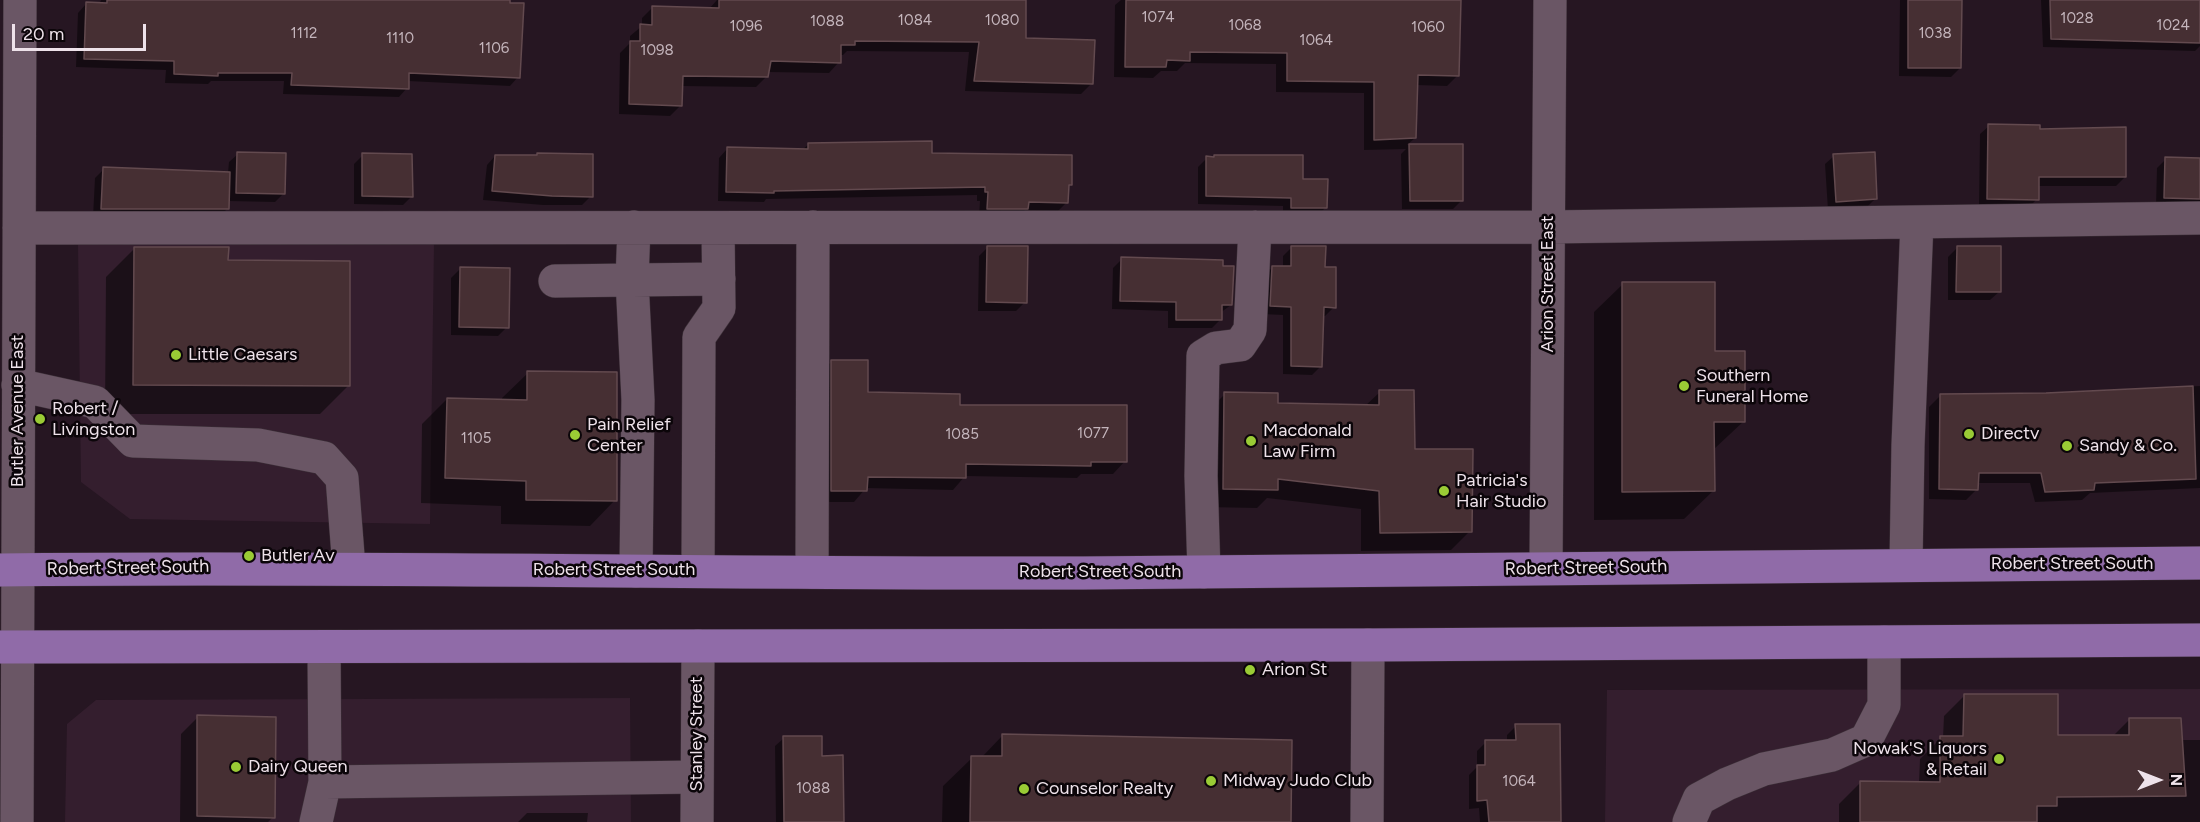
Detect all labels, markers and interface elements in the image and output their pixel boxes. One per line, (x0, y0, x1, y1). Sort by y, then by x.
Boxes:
house number: 1074 (1141, 9, 1175, 27)
house number: 1028 (2060, 10, 2094, 28)
scale bar (15, 12, 148, 50)
house number: 1084 (898, 12, 932, 30)
house number: 1080 (985, 12, 1019, 30)
house number: 1088 (810, 13, 844, 31)
house number: 1068 (1228, 17, 1262, 35)
house number: 1024 (2156, 17, 2190, 35)
house number: 1096 (730, 18, 762, 36)
house number: 1060 (1411, 19, 1445, 37)
text: 20 m (23, 23, 64, 45)
house number: 1112 (291, 25, 317, 43)
house number: 1038 (1918, 25, 1952, 43)
house number: 1110 (386, 30, 414, 48)
house number: 1064 (1299, 32, 1333, 50)
house number: 1106 (479, 40, 509, 58)
house number: 1098 (640, 42, 674, 60)
street label: Arion Street East (1537, 215, 1559, 353)
street label: Butler Avenue East (7, 335, 29, 487)
place label: Little Caesars (188, 344, 297, 366)
marker: Little Caesars (169, 348, 183, 362)
place label: Southern Funeral Home (1696, 365, 1808, 407)
marker: Southern Funeral Home (1677, 379, 1691, 393)
place label: Robert / Livingston (52, 398, 135, 440)
marker: Robert / Livingston (33, 412, 47, 426)
place label: Pain Relief Center (587, 414, 671, 456)
place label: Macdonald Law Firm (1263, 420, 1352, 462)
place label: Directv (1981, 423, 2039, 445)
house number: 1077 (1077, 425, 1109, 443)
house number: 1085 (945, 426, 979, 444)
marker: Directv (1962, 427, 1976, 441)
marker: Pain Relief Center (568, 428, 582, 442)
house number: 1105 (461, 430, 491, 448)
marker: Macdonald Law Firm (1244, 434, 1258, 448)
place label: Sandy & Co. (2079, 435, 2177, 457)
marker: Sandy & Co. (2060, 439, 2074, 453)
place label: Patricia's Hair Studio (1456, 470, 1546, 512)
marker: Patricia's Hair Studio (1437, 484, 1451, 498)
place label: Butler Av (261, 545, 334, 567)
marker: Butler Av (242, 549, 256, 563)
street label: Robert Street South (1991, 553, 2153, 575)
street label: Robert Street South (46, 556, 210, 580)
street label: Robert Street South (1504, 556, 1668, 580)
street label: Robert Street South (533, 559, 695, 581)
street label: Robert Street South (1019, 561, 1181, 583)
place label: Arion St (1262, 659, 1327, 681)
marker: Arion St (1243, 663, 1257, 677)
street label: Stanley Street (686, 677, 708, 791)
place label: Nowak'S Liquors & Retail (1853, 738, 1987, 780)
north arrow (2128, 750, 2188, 810)
marker: Nowak'S Liquors & Retail (1992, 752, 2006, 766)
place label: Dairy Queen (248, 756, 348, 778)
marker: Dairy Queen (229, 760, 243, 774)
place label: Midway Judo Club (1223, 770, 1372, 792)
house number: 1064 (1502, 773, 1536, 791)
marker: Midway Judo Club (1204, 774, 1218, 788)
text: N (2167, 774, 2186, 786)
place label: Counselor Realty (1036, 778, 1173, 800)
house number: 1088 (796, 780, 830, 798)
marker: Counselor Realty (1017, 782, 1031, 796)

